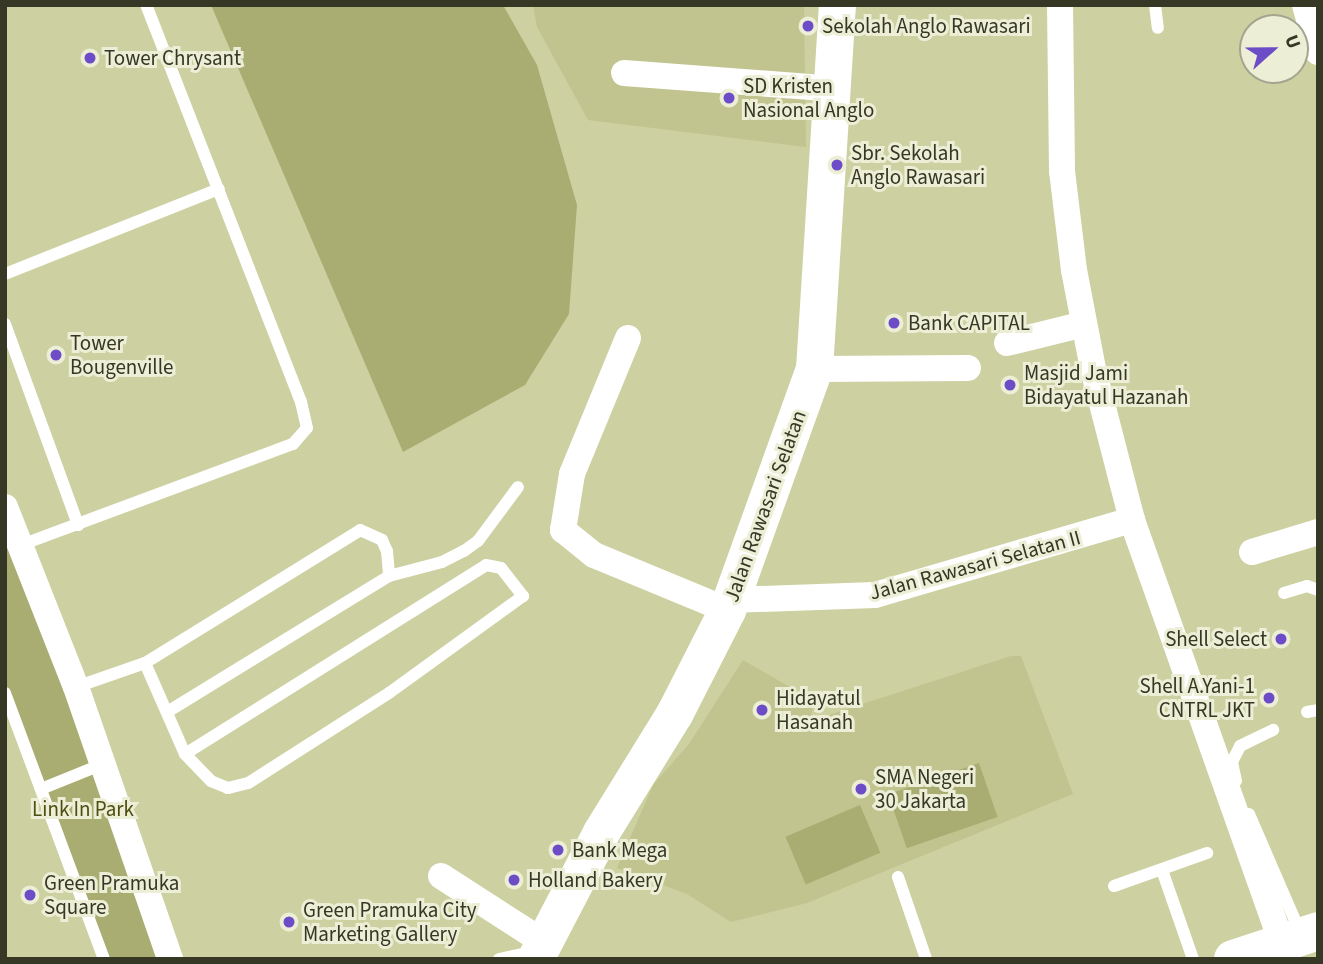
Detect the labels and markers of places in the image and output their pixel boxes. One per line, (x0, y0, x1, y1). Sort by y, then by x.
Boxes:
place label: Sekolah Anglo Rawasari (822, 13, 1031, 39)
marker: Sekolah Anglo Rawasari (800, 18, 816, 34)
place label: Tower Chrysant (104, 45, 241, 71)
marker: Tower Chrysant (82, 50, 98, 66)
place label: SD Kristen Nasional Anglo (743, 73, 874, 123)
marker: SD Kristen Nasional Anglo (721, 90, 737, 106)
place label: Sbr. Sekolah Anglo Rawasari (851, 140, 985, 190)
marker: Sbr. Sekolah Anglo Rawasari (829, 157, 845, 173)
place label: Bank CAPITAL (908, 310, 1030, 336)
marker: Bank CAPITAL (886, 315, 902, 331)
place label: Tower Bougenville (70, 330, 173, 380)
marker: Tower Bougenville (48, 347, 64, 363)
place label: Masjid Jami Bidayatul Hazanah (1024, 360, 1188, 410)
marker: Masjid Jami Bidayatul Hazanah (1002, 377, 1018, 393)
place label: Shell Select (1165, 626, 1267, 652)
marker: Shell Select (1273, 631, 1289, 647)
place label: Shell A.Yani-1 CNTRL JKT (1140, 673, 1255, 723)
place label: Hidayatul Hasanah (776, 685, 861, 735)
marker: Shell A.Yani-1 CNTRL JKT (1261, 690, 1277, 706)
marker: Hidayatul Hasanah (754, 702, 770, 718)
place label: SMA Negeri 30 Jakarta (875, 764, 974, 814)
marker: SMA Negeri 30 Jakarta (853, 781, 869, 797)
place label: Bank Mega (572, 837, 667, 863)
marker: Bank Mega (550, 842, 566, 858)
place label: Holland Bakery (528, 867, 663, 893)
place label: Green Pramuka Square (44, 870, 179, 920)
marker: Holland Bakery (506, 872, 522, 888)
marker: Green Pramuka Square (22, 887, 38, 903)
place label: Green Pramuka City Marketing Gallery (303, 897, 477, 947)
marker: Green Pramuka City Marketing Gallery (281, 914, 297, 930)

